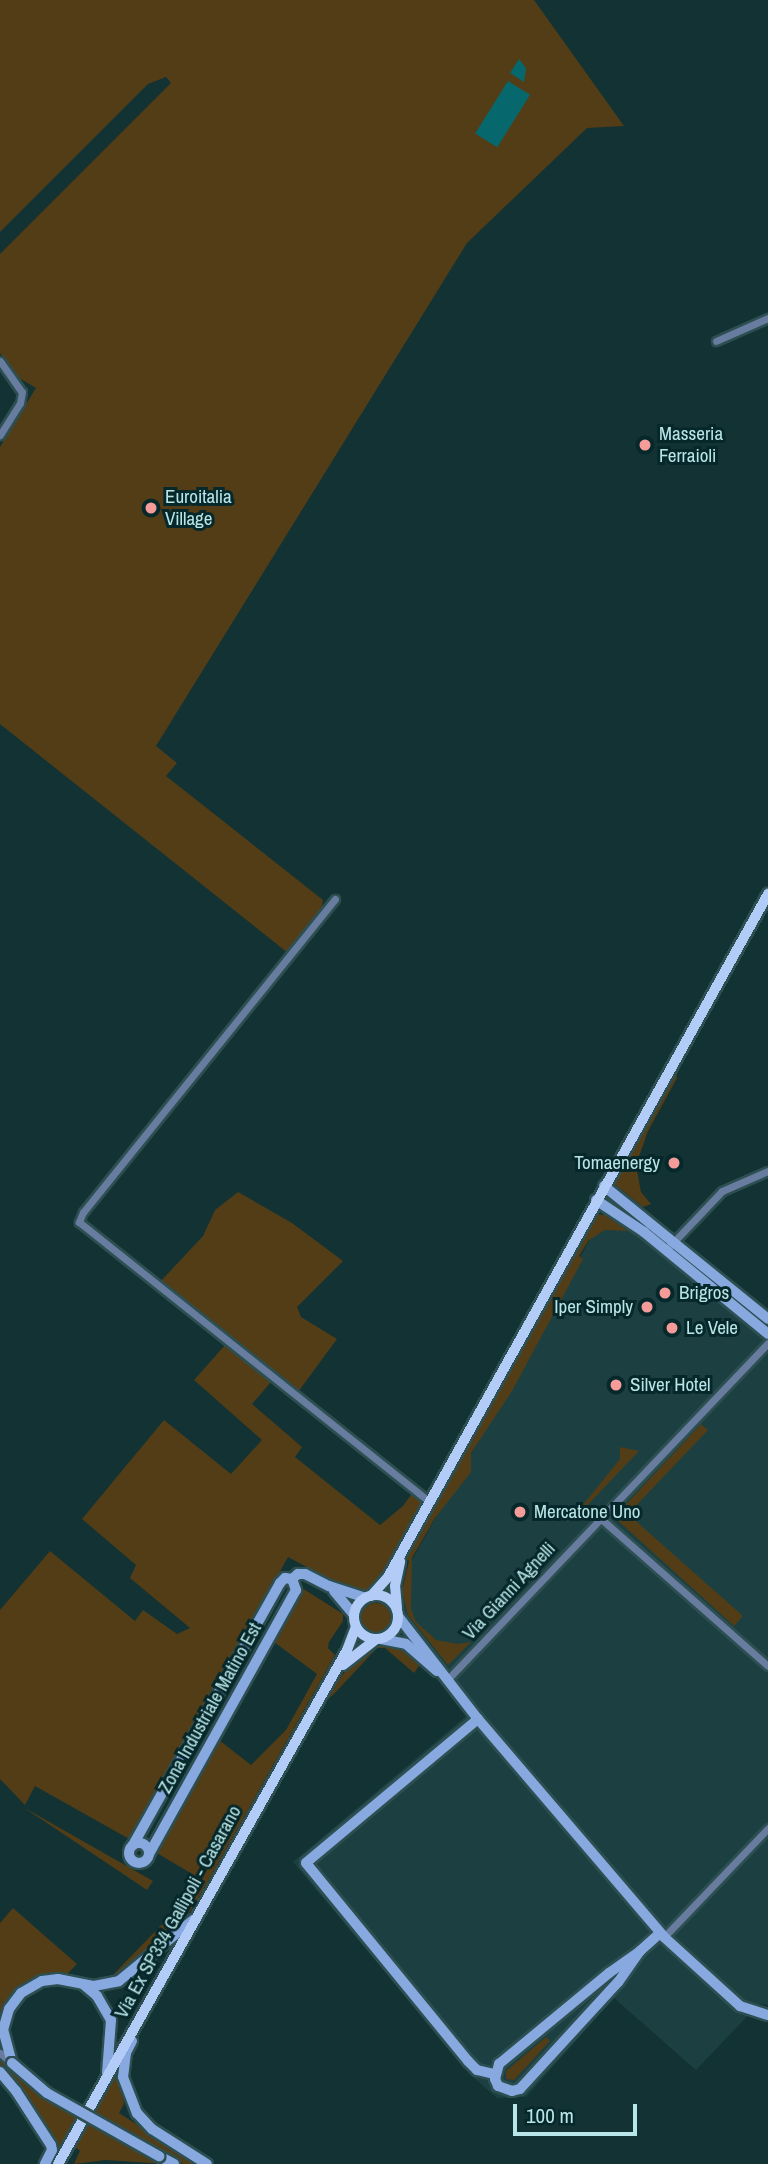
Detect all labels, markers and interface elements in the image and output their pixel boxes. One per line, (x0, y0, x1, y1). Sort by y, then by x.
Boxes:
place label: Masseria Ferraioli (659, 423, 723, 467)
marker: Masseria Ferraioli (637, 437, 653, 453)
place label: Euroitalia Village (165, 486, 232, 530)
marker: Euroitalia Village (143, 500, 159, 516)
place label: Tomaenergy (574, 1152, 660, 1174)
marker: Tomaenergy (666, 1155, 682, 1171)
place label: Brigros (679, 1282, 729, 1304)
marker: Brigros (657, 1285, 673, 1301)
place label: Iper Simply (554, 1296, 633, 1318)
marker: Iper Simply (639, 1299, 655, 1315)
place label: Le Vele (686, 1317, 738, 1339)
marker: Le Vele (664, 1320, 680, 1336)
place label: Silver Hotel (630, 1374, 711, 1396)
marker: Silver Hotel (608, 1377, 624, 1393)
place label: Mercatone Uno (534, 1501, 641, 1523)
marker: Mercatone Uno (512, 1504, 528, 1520)
street label: Via Gianni Agnelli (458, 1537, 560, 1645)
street label: Zona Industriale Matino Est (154, 1619, 266, 1797)
street label: Via Ex SP334 Gallipoli - Casarano (110, 1802, 246, 2022)
scale bar (516, 2090, 640, 2134)
text: 100 m (526, 2101, 574, 2130)

